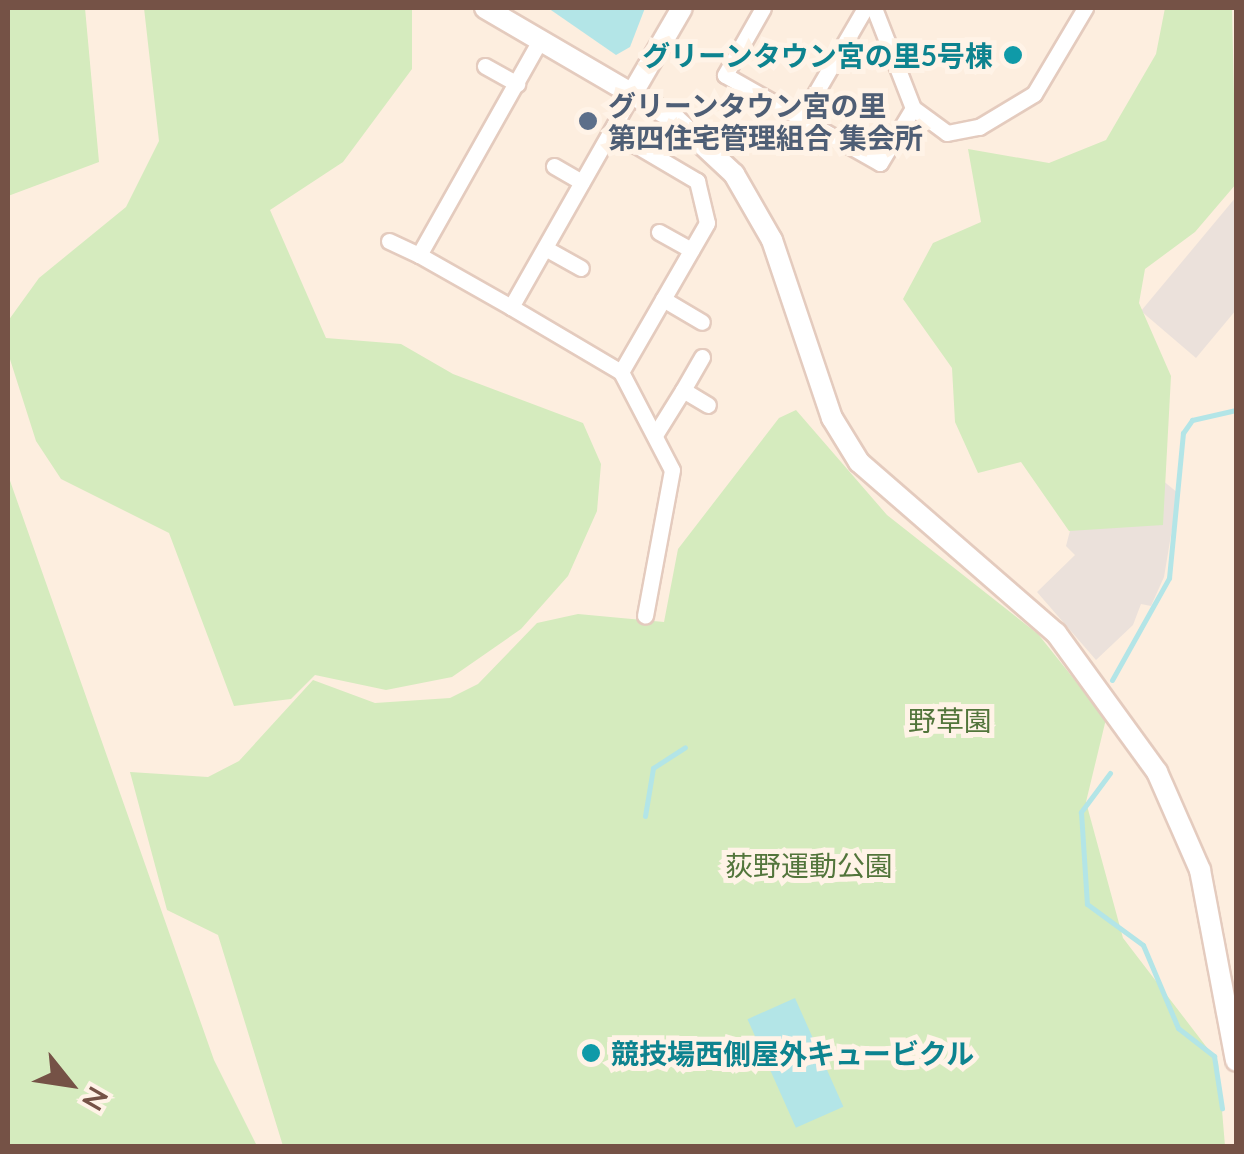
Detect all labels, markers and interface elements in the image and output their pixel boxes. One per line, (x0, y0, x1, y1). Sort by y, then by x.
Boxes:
place label: グリーンタウン宮の里5号棟 (641, 38, 993, 72)
marker: グリーンタウン宮の里5号棟 (1002, 44, 1024, 66)
place label: グリーンタウン宮の里 第四住宅管理組合 集会所 (608, 88, 923, 154)
marker: グリーンタウン宮の里 第四住宅管理組合 集会所 (577, 110, 599, 132)
park label: 野草園 (908, 703, 992, 737)
park label: 荻野運動公園 (725, 848, 893, 882)
north arrow (20, 1034, 120, 1134)
place label: 競技場西側屋外キュービクル (611, 1036, 975, 1070)
marker: 競技場西側屋外キュービクル (580, 1042, 602, 1064)
text: N (76, 1081, 116, 1117)

